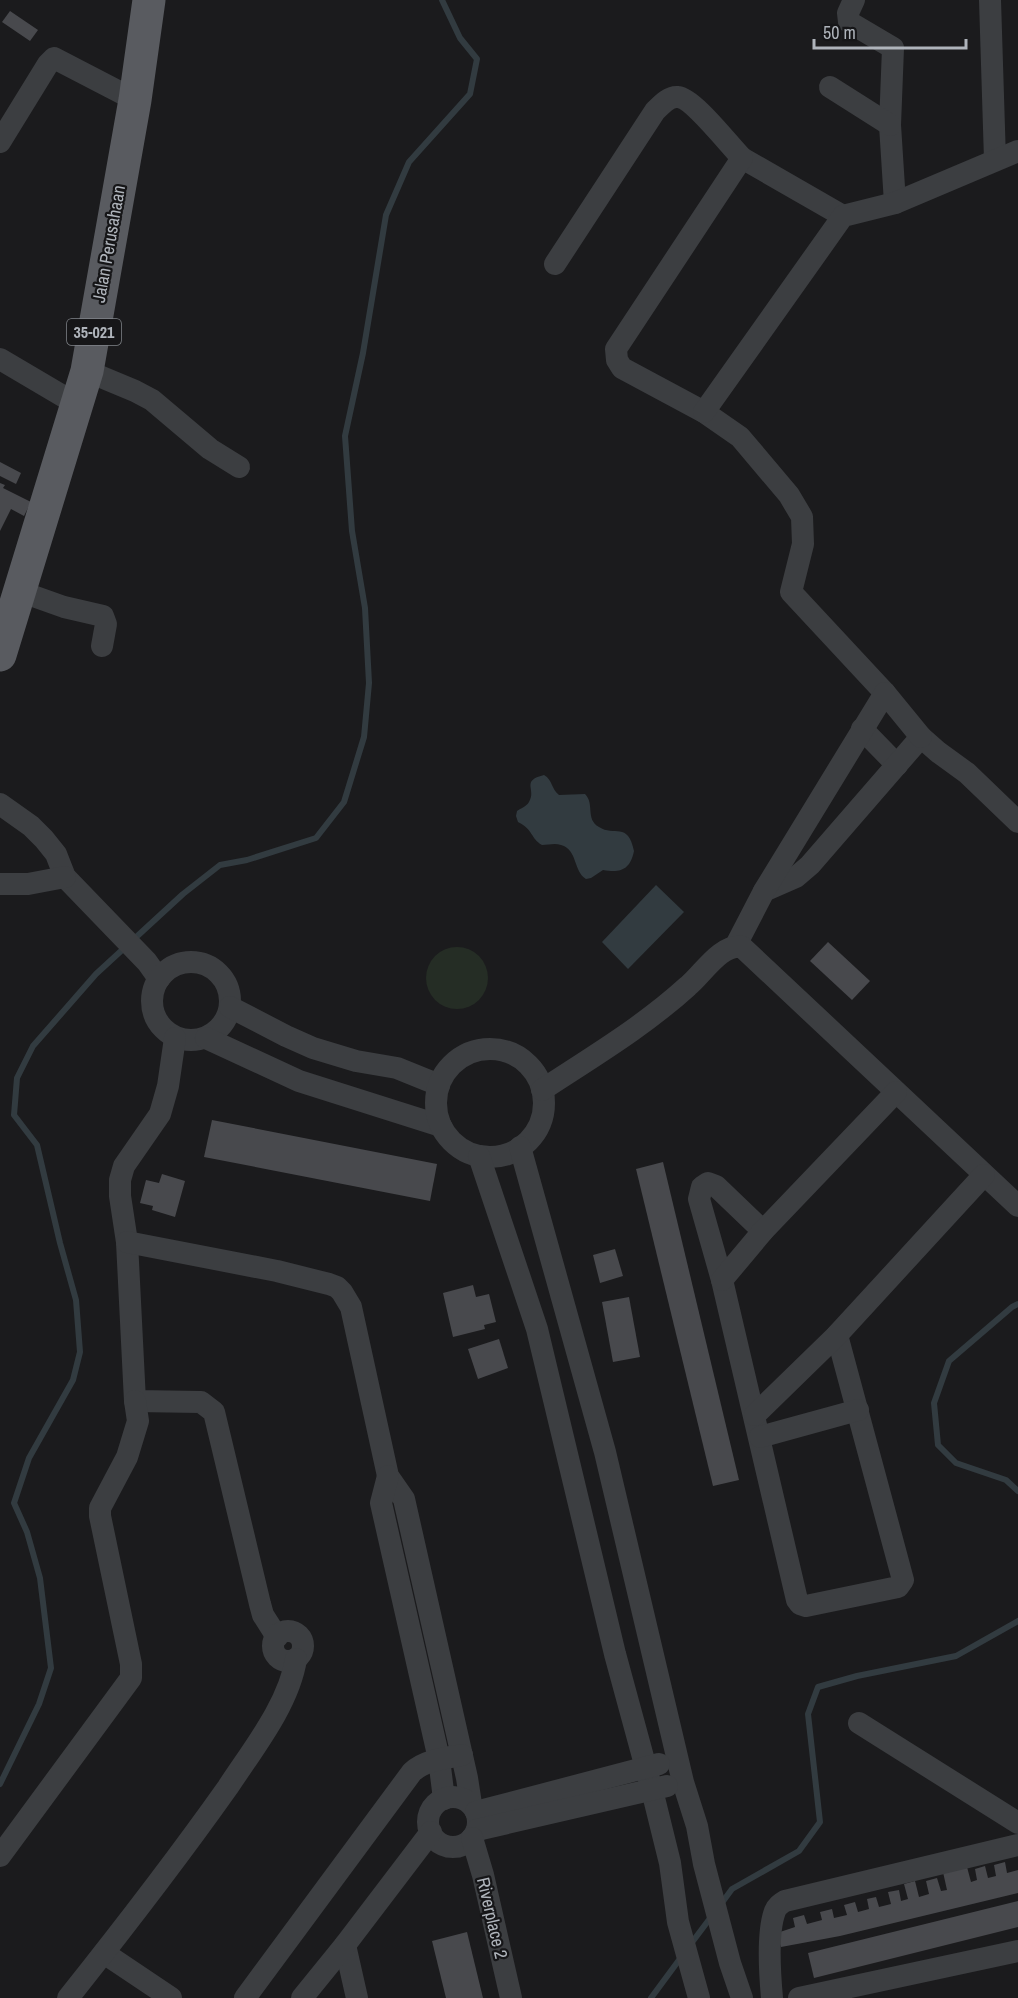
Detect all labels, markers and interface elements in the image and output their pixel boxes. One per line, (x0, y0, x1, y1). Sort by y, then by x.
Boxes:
scale bar (814, 12, 966, 50)
text: 50 m (823, 20, 856, 45)
street label: Jalan Perusahaan (86, 183, 131, 305)
road number: 35-021 (67, 319, 121, 345)
street label: Riverplace 2 (471, 1875, 514, 1961)

